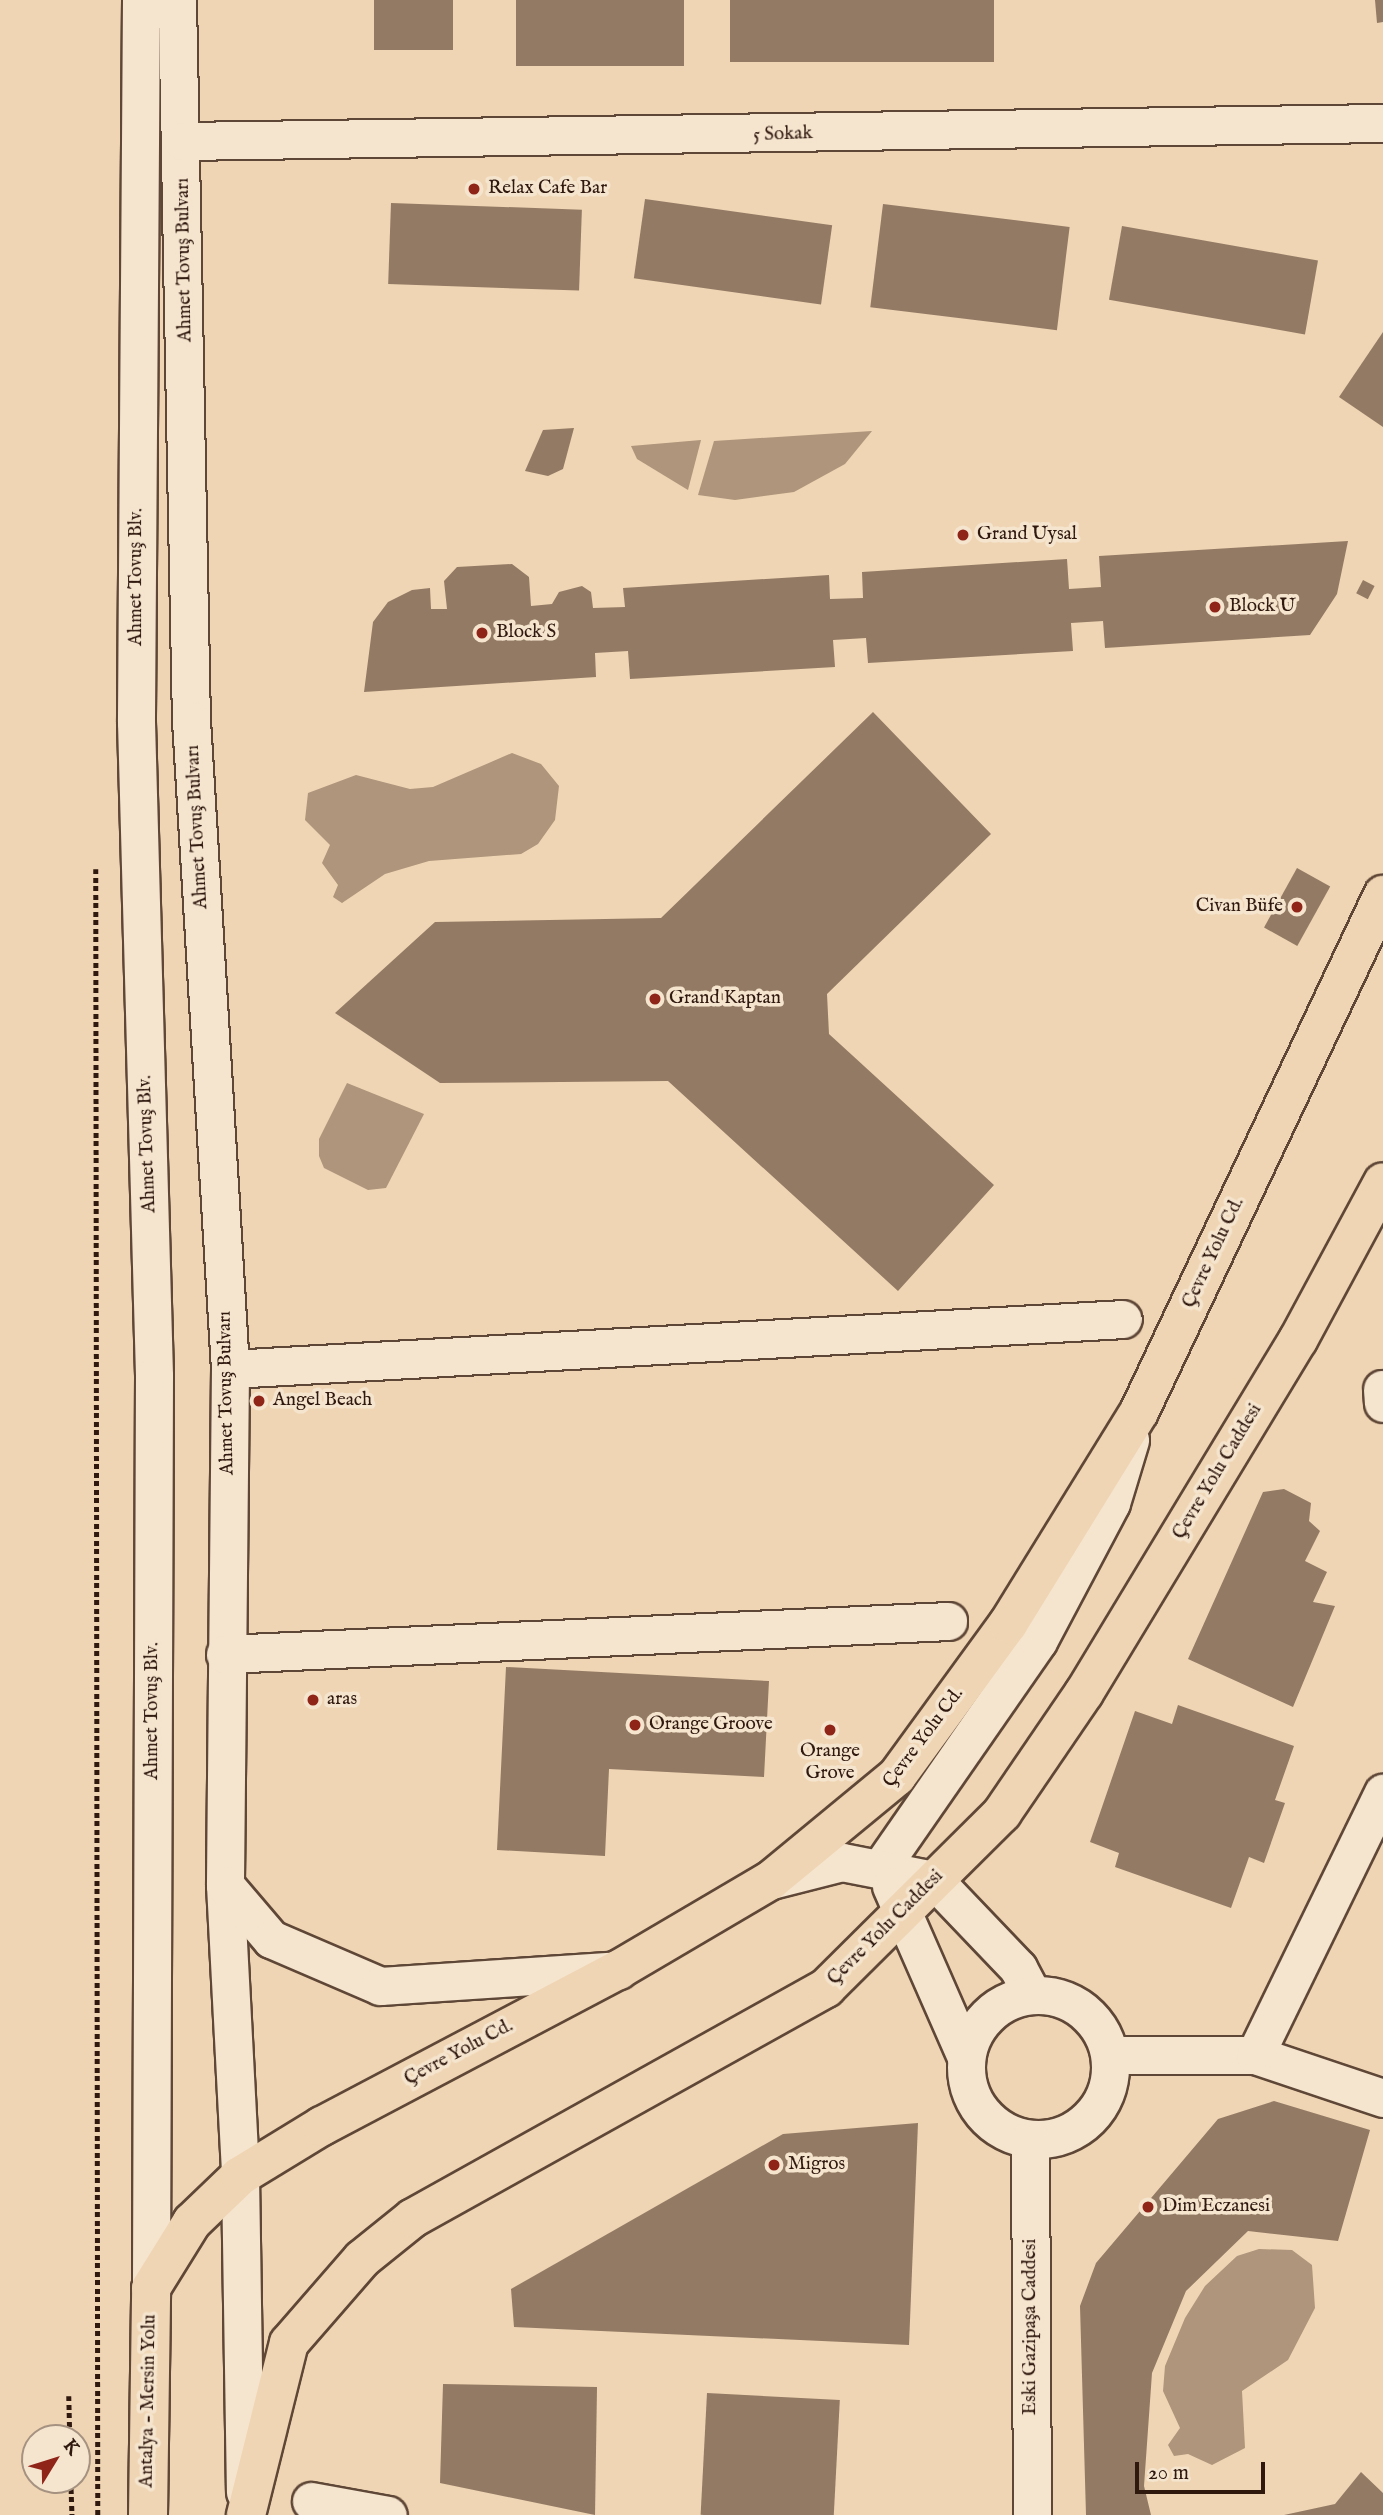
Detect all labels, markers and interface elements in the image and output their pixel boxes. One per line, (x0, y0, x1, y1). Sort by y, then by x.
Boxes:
street label: 5 Sokak (753, 123, 813, 147)
street label: Ahmet Tovuş Bulvarı (172, 178, 198, 342)
place label: Relax Cafe Bar (488, 178, 607, 200)
marker: Relax Cafe Bar (466, 181, 482, 197)
street label: Ahmet Tovuş Blv. (126, 508, 148, 646)
place label: Grand Uysal (977, 524, 1077, 546)
marker: Grand Uysal (955, 527, 971, 543)
place label: Block U (1229, 596, 1295, 618)
marker: Block U (1207, 599, 1223, 615)
place label: Block S (496, 622, 556, 644)
marker: Block S (474, 625, 490, 641)
street label: Ahmet Tovuş Bulvarı (182, 744, 214, 910)
place label: Civan Büfe (1196, 896, 1283, 918)
marker: Civan Büfe (1289, 899, 1305, 915)
place label: Grand Kaptan (669, 988, 781, 1010)
marker: Grand Kaptan (647, 991, 663, 1007)
street label: Ahmet Tovuş Blv. (134, 1075, 162, 1213)
street label: Çevre Yolu Cd. (1178, 1194, 1250, 1312)
street label: Ahmet Tovuş Bulvarı (214, 1311, 240, 1475)
place label: Angel Beach (273, 1390, 372, 1412)
marker: Angel Beach (251, 1393, 267, 1409)
street label: Çevre Yolu Caddesi (1169, 1400, 1267, 1544)
street label: Ahmet Tovuş Blv. (142, 1642, 164, 1780)
street label: Çevre Yolu Cd. (879, 1683, 969, 1793)
place label: aras (327, 1689, 357, 1711)
marker: aras (305, 1692, 321, 1708)
place label: Orange Groove (649, 1714, 773, 1736)
marker: Orange Groove (627, 1717, 643, 1733)
marker: Orange Grove (822, 1722, 838, 1738)
place label: Orange Grove (800, 1741, 860, 1785)
street label: Çevre Yolu Caddesi (823, 1865, 949, 1991)
street label: Çevre Yolu Cd. (401, 2015, 517, 2091)
place label: Migros (788, 2154, 845, 2176)
marker: Migros (766, 2157, 782, 2173)
place label: Dim Eczanesi (1162, 2196, 1270, 2218)
marker: Dim Eczanesi (1140, 2199, 1156, 2215)
street label: Eski Gazipaşa Caddesi (1020, 2239, 1042, 2415)
street label: Antalya - Mersin Yolu (136, 2314, 162, 2488)
north arrow (21, 2424, 91, 2494)
text: K (57, 2434, 85, 2460)
scale bar (1138, 2448, 1268, 2492)
text: 20 m (1148, 2460, 1189, 2487)

